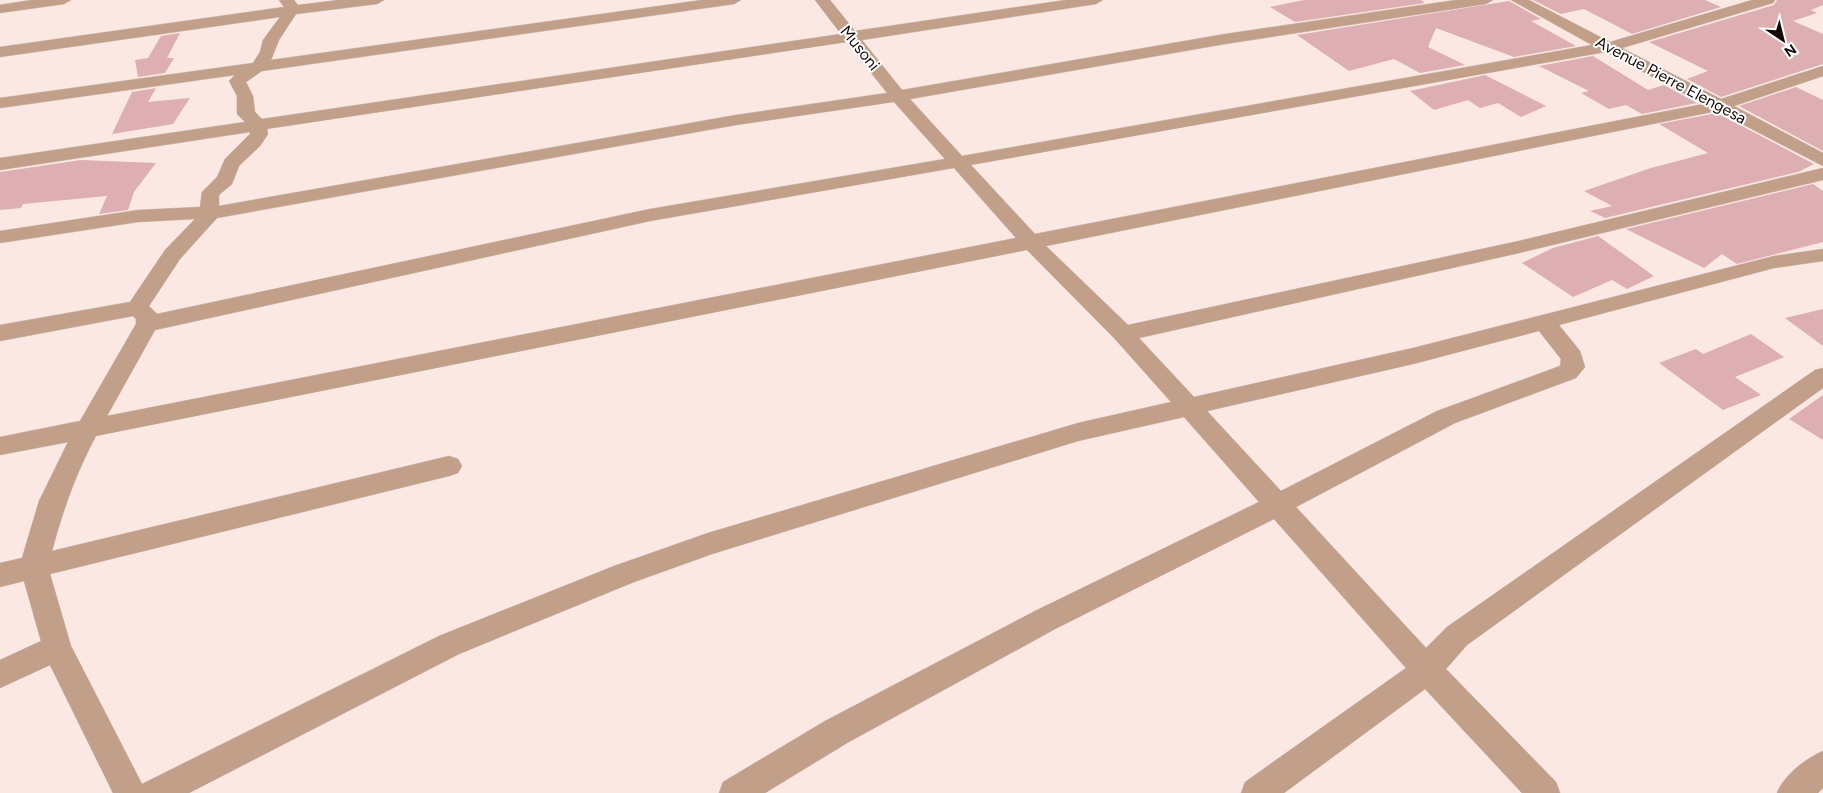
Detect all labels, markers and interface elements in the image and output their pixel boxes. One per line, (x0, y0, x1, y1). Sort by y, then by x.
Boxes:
north arrow (1758, 15, 1808, 65)
street label: Musoni (836, 22, 884, 74)
street label: Avenue Pierre Elengesa (1593, 32, 1749, 128)
text: N (1781, 40, 1799, 60)

